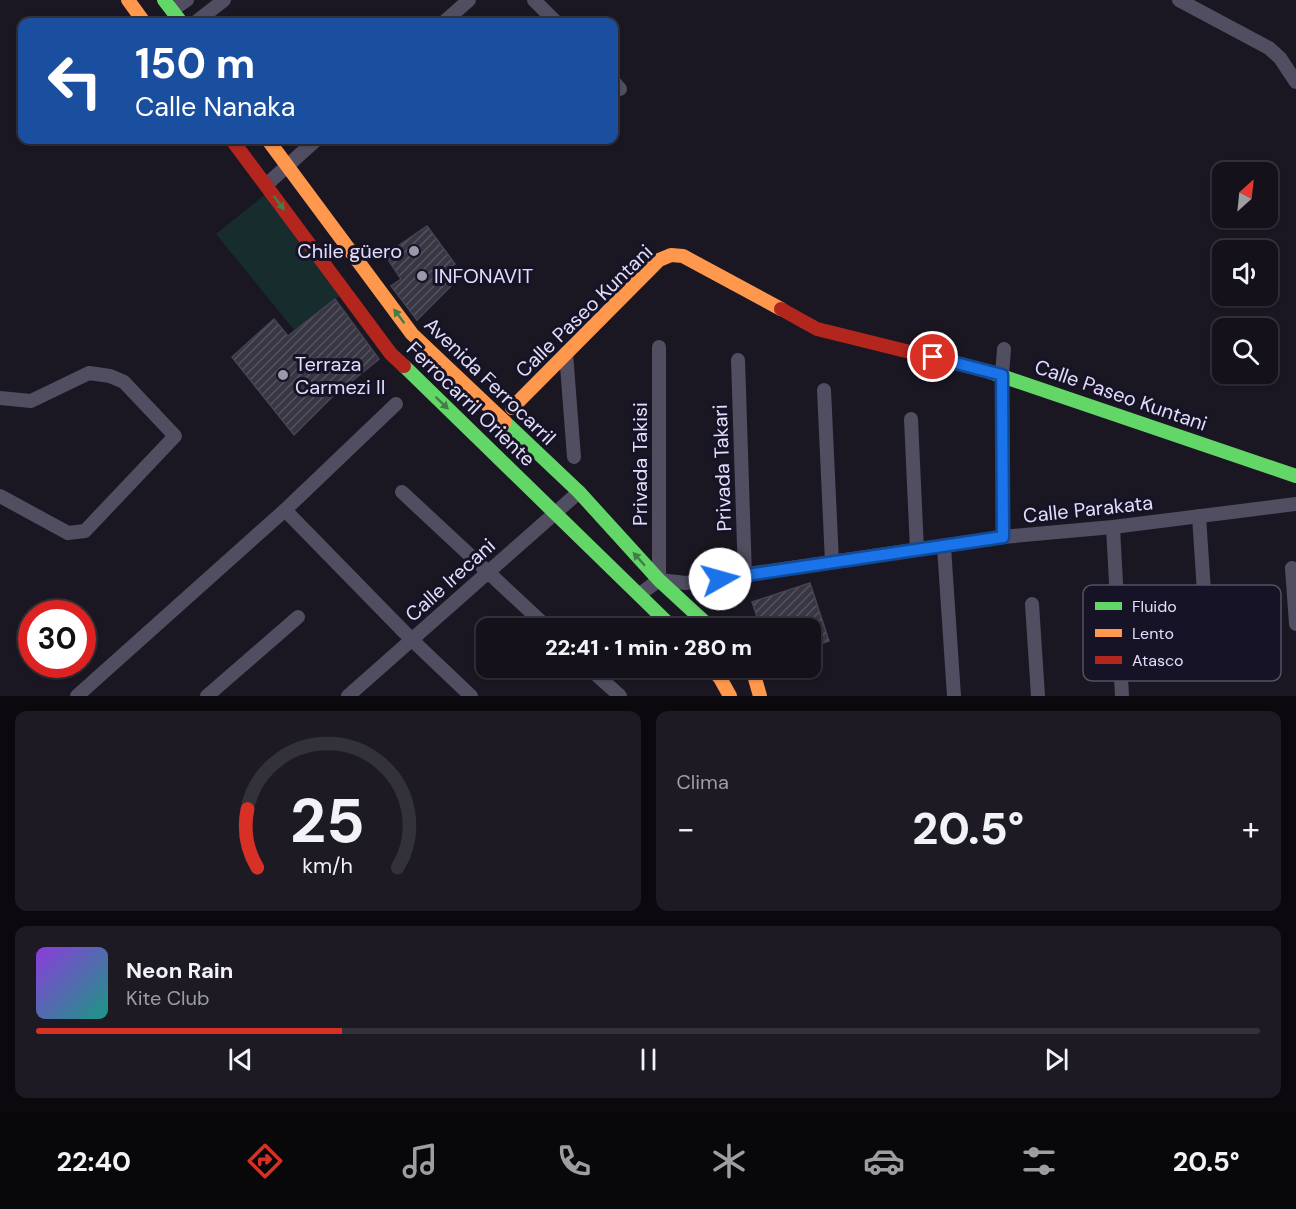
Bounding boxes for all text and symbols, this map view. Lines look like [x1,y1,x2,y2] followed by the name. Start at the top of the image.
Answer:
[135,36,255,91] text: 150 m
[36,42,114,120] icon: left
[135,89,295,124] text: Calle Nanaka
[1212,162,1278,228] north arrow
[1212,162,1278,384] map controls
[273,195,285,211] one-way arrow
[297,238,402,264] place label: Chile güero
[510,239,658,383] street label: Calle Paseo Kuntani
[1212,240,1278,306] button: sound
[407,244,421,258] marker: Chile güero
[434,263,533,289] place label: INFONAVIT
[415,269,429,283] marker: INFONAVIT
[393,309,405,324] one-way arrow
[419,312,561,450] street label: Avenida Ferrocarril
[1212,318,1278,384] button: search
[907,331,958,382] pin
[401,336,541,472] street label: Ferrocarril Oriente
[916,340,949,373] icon: arrive
[295,351,385,400] place label: Terraza Carmezi II
[1031,353,1211,437] street label: Calle Paseo Kuntani
[276,368,290,382] marker: Terraza Carmezi II
[434,395,448,409] one-way arrow
[627,402,653,526] street label: Privada Takisi
[707,404,737,532] street label: Privada Takari
[1022,489,1154,529] street label: Calle Parakata
[400,533,500,627] street label: Calle Irecani
[688,547,752,611] position arrow
[632,551,646,566] one-way arrow
[1083,585,1281,681] legend
[1132,596,1177,617] text: Fluido
[18,600,96,678] speed limit sign: 30
[1132,623,1174,644] text: Lento
[545,633,752,662] text: 22:41 · 1 min · 280 m
[1132,650,1184,671] text: Atasco
[677,769,729,795] text: Clima
[290,780,365,861] text: 25
[912,799,1024,858] text: 20.5°
[677,807,695,850] text: −
[1242,807,1260,850] text: +
[302,852,353,880] text: km/h
[126,956,233,985] text: Neon Rain
[126,985,210,1011] text: Kite Club
[224,1043,257,1076] icon: previous
[632,1043,665,1076] icon: pause
[1040,1043,1073,1076] icon: next
[244,1140,286,1182] icon: directions
[399,1140,441,1182] icon: music
[553,1140,595,1182] icon: phone
[708,1140,750,1182] icon: climate
[863,1140,905,1182] icon: car
[1018,1140,1060,1182] icon: filters
[56,1144,131,1179] text: 22:40
[1173,1144,1240,1179] text: 20.5°

